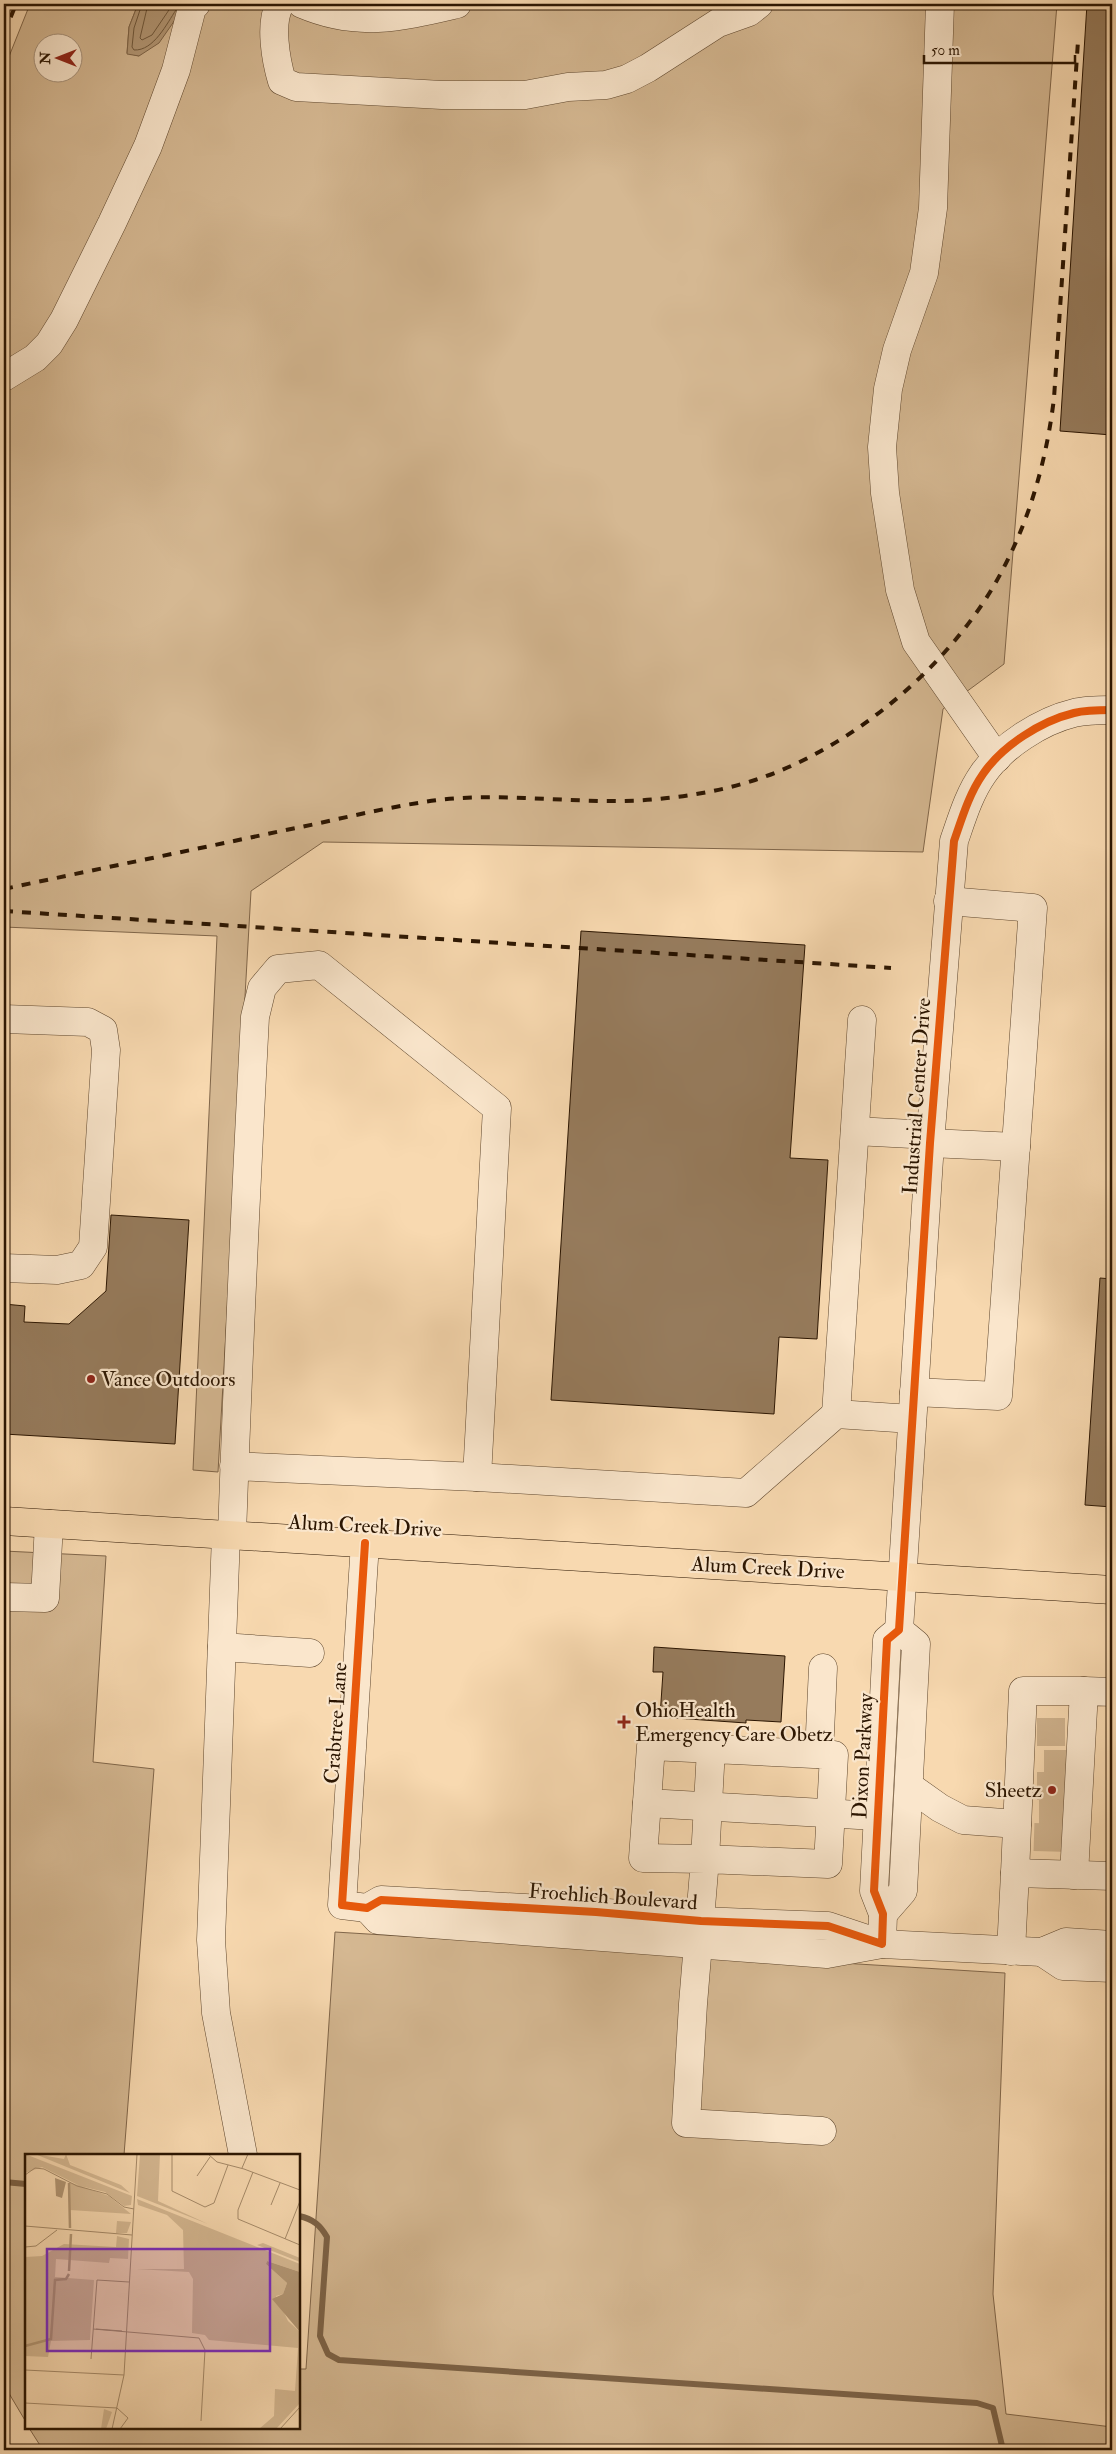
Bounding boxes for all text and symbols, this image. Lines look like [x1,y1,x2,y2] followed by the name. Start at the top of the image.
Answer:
[32,32,82,82] north arrow
[924,32,1075,64] scale bar
[931,41,960,60] text: 50 m
[37,51,54,65] text: N
[897,997,937,1195] street label: Industrial Center Drive
[101,1366,235,1393] place label: Vance Outdoors
[85,1373,97,1385] marker: Vance Outdoors
[287,1508,442,1544] street label: Alum Creek Drive
[690,1550,845,1586] street label: Alum Creek Drive
[318,1661,354,1785] street label: Crabtree Lane
[846,1692,880,1820] street label: Dixon Parkway
[635,1697,833,1748] place label: OhioHealth Emergency Care Obetz
[617,1715,631,1729] marker: OhioHealth Emergency Care Obetz
[985,1777,1042,1804] place label: Sheetz
[1046,1784,1058,1796] marker: Sheetz
[527,1878,699,1916] street label: Froehlich Boulevard
[25,2154,300,2429] inset map

